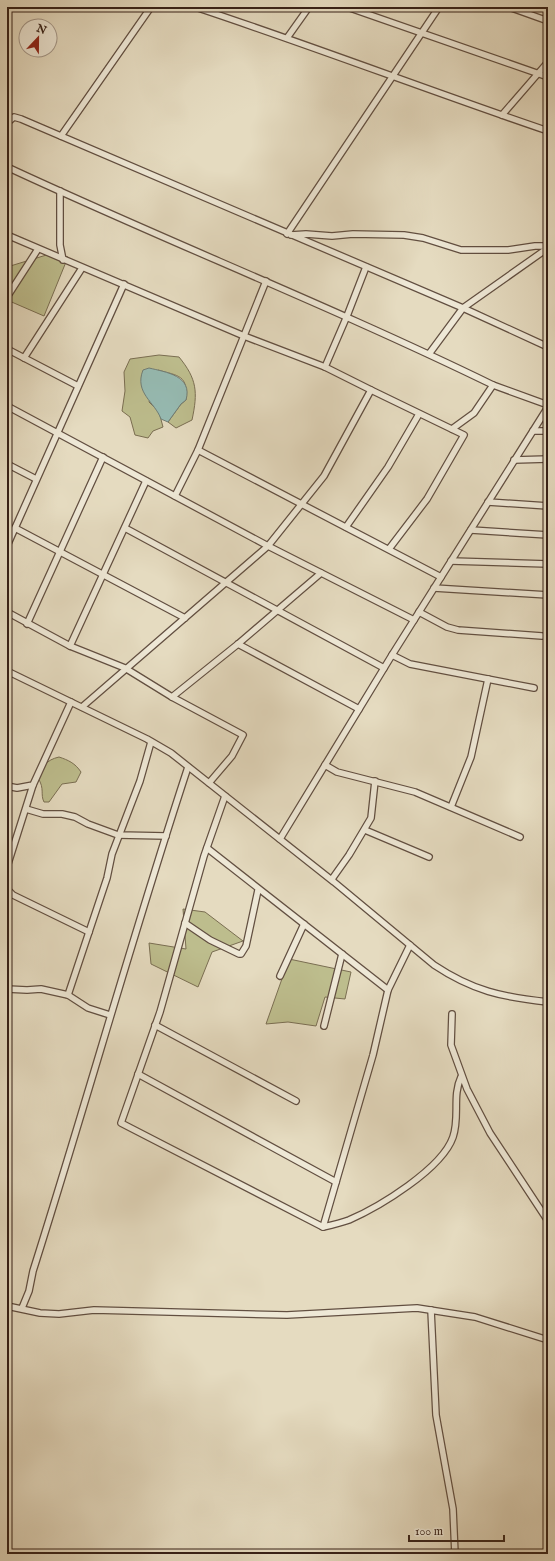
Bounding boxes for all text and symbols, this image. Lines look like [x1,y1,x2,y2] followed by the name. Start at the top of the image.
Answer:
[18,18,58,58] north arrow
[33,21,49,38] text: N
[409,1517,504,1543] scale bar
[415,1524,443,1539] text: 100 m

